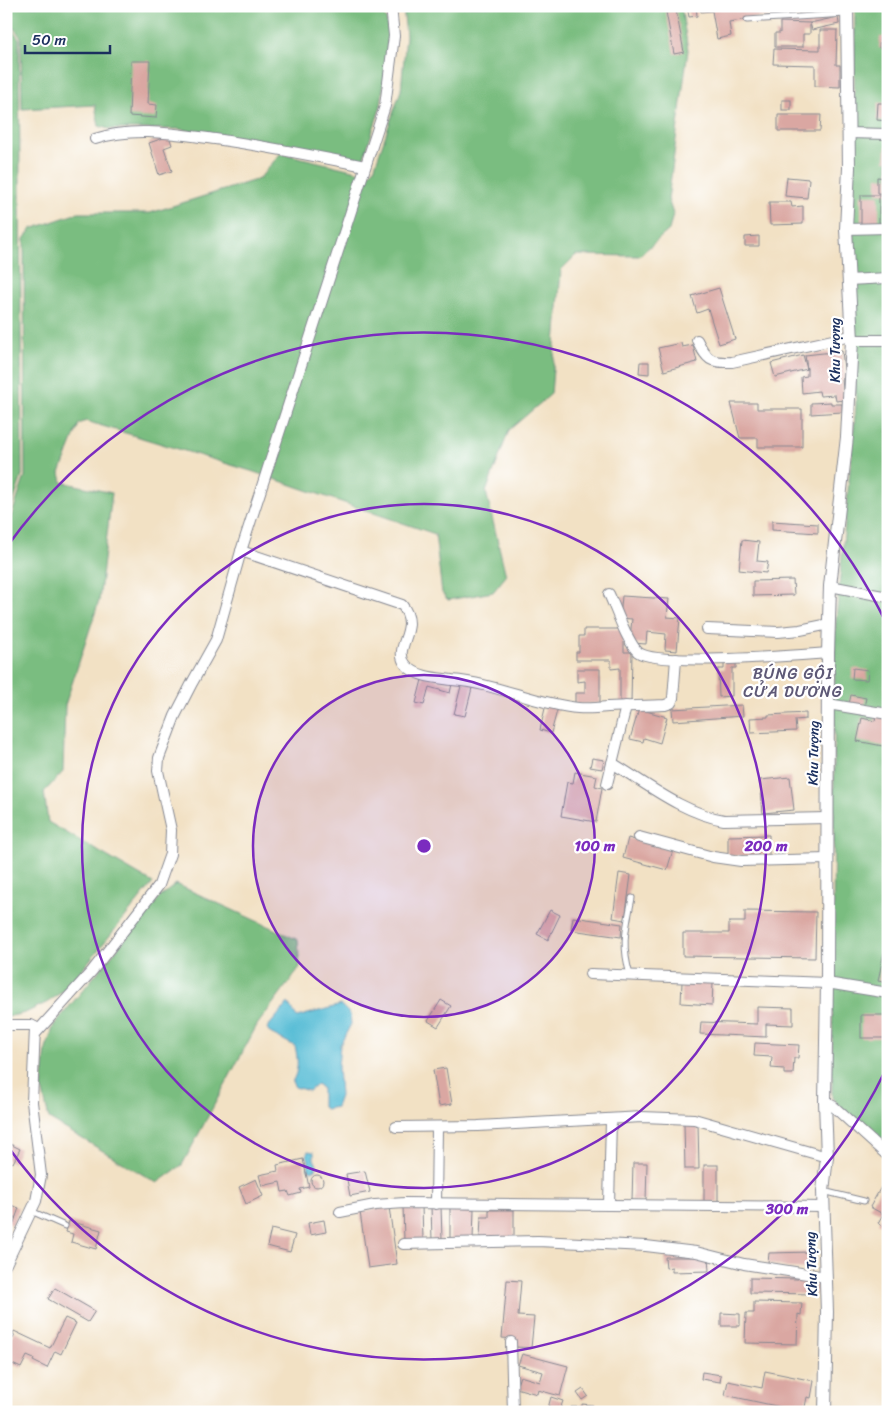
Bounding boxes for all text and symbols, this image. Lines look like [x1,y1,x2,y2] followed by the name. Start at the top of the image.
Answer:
[25,22,110,54] scale bar
[32,27,67,53] text: 50 m
[823,318,848,382] street label: Khu Tượng
[743,659,843,706] district label: BÚNG GỘI CỬA DƯƠNG
[800,720,827,786] street label: Khu Tượng
[575,833,616,859] text: 100 m
[743,833,788,859] text: 200 m
[415,837,433,855] centre of rings
[765,1196,809,1222] text: 300 m
[798,1231,825,1297] street label: Khu Tượng

